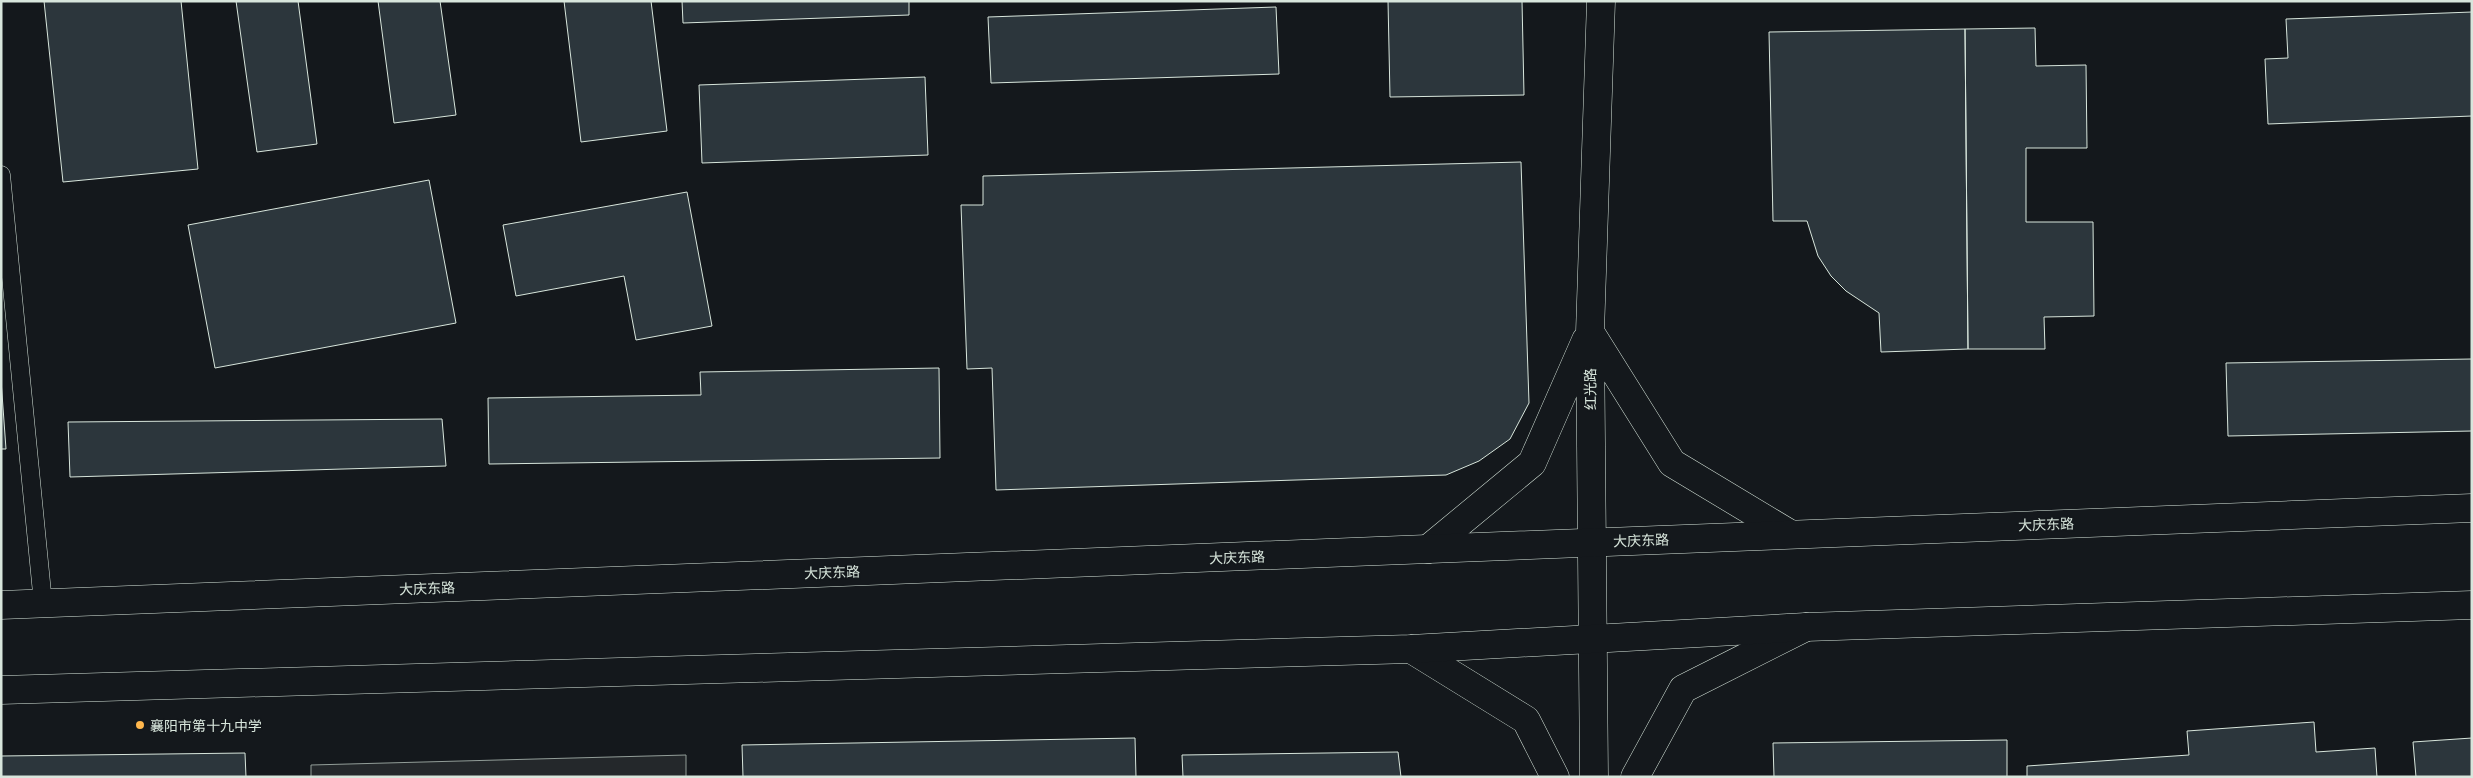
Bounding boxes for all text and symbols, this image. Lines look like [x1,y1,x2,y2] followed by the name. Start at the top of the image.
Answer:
[1581,368,1599,410] street label: 红光路
[2018,515,2074,533] street label: 大庆东路
[1613,531,1669,549] street label: 大庆东路
[1209,548,1265,566] street label: 大庆东路
[804,563,860,581] street label: 大庆东路
[399,579,455,597] street label: 大庆东路
[150,717,262,734] place label: 襄阳市第十九中学
[134,719,146,731] marker: 襄阳市第十九中学

